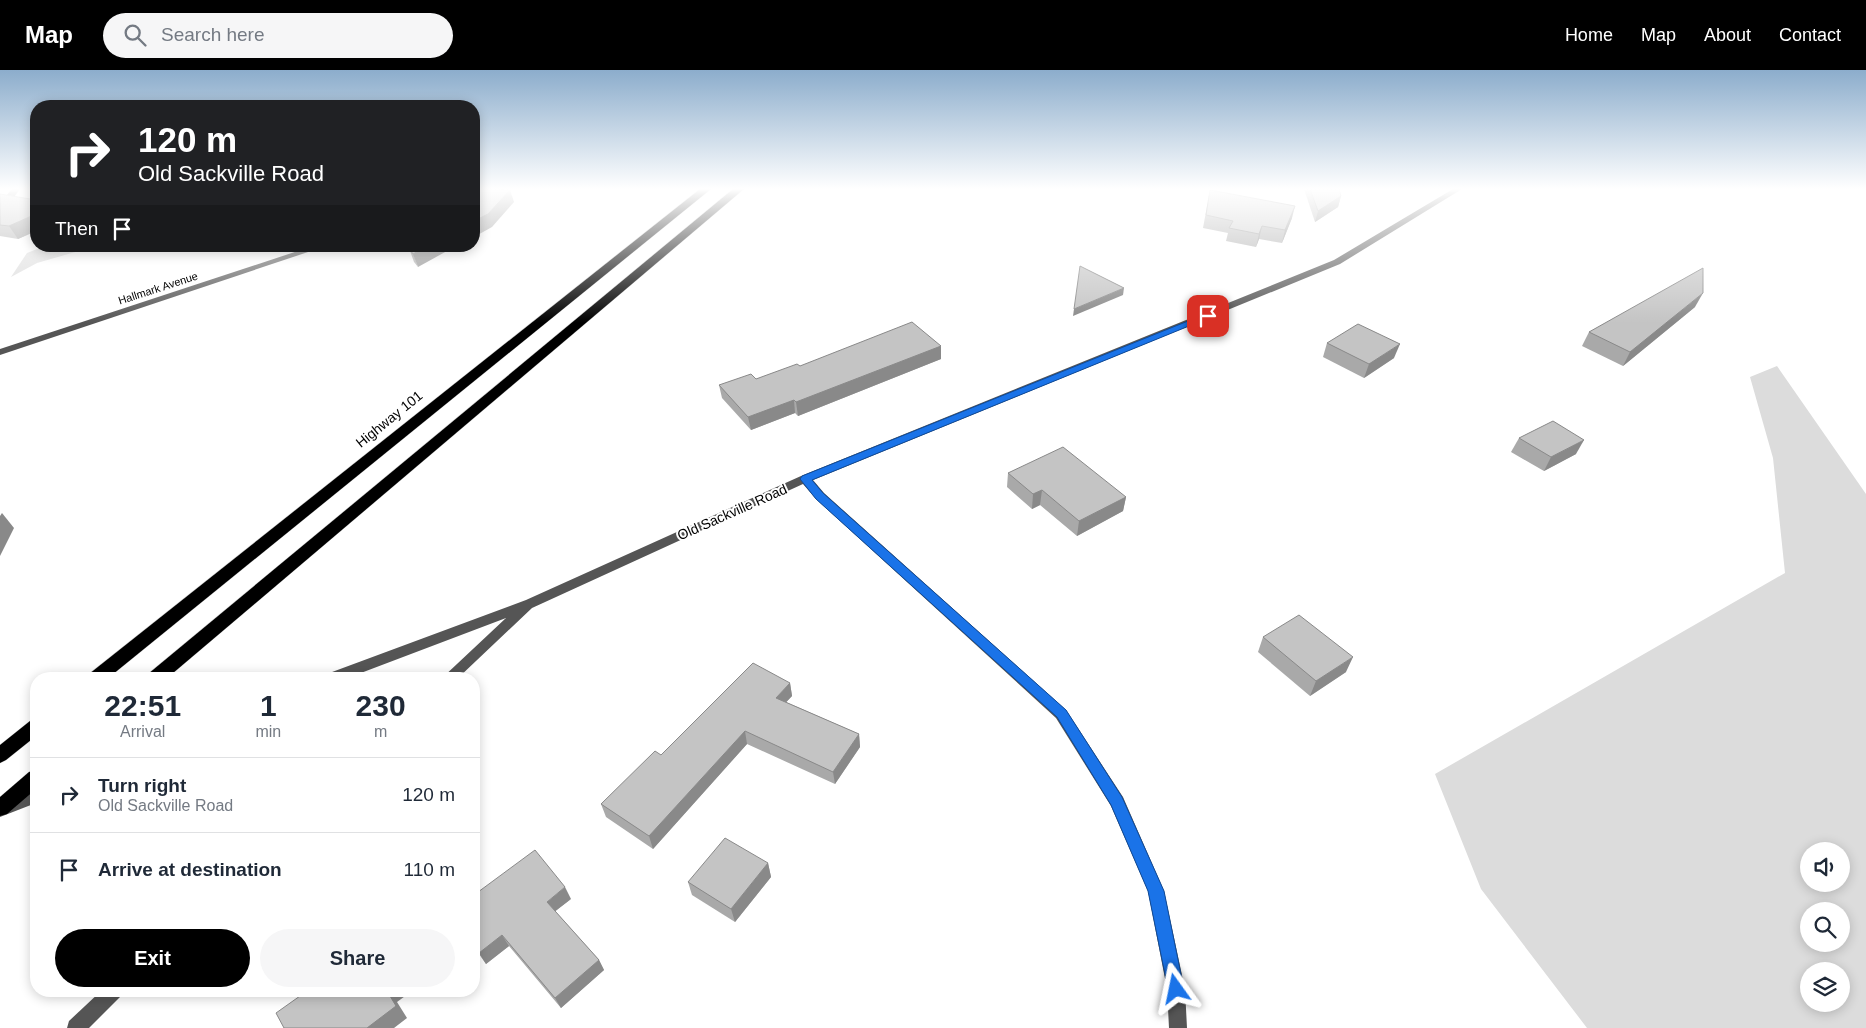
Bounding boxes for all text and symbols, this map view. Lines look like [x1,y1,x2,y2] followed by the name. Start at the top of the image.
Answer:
[103,13,453,58] search box
[25,21,73,48] text: Map
[121,21,149,49] icon: search
[161,24,265,45] text: Search here
[1565,25,1613,45] text: Home
[1641,25,1676,45] text: Map
[1704,25,1751,45] text: About
[1779,25,1841,45] text: Contact
[55,120,120,185] icon: right
[138,120,237,159] text: 120 m
[138,161,324,186] text: Old Sackville Road
[108,215,136,243] icon: arrive
[55,218,98,239] text: Then
[117,269,199,307] street label: Hallmark Avenue
[1187,295,1229,337] pin
[1194,302,1222,330] icon: arrive
[353,387,426,451] street label: Highway 101
[675,481,789,543] street label: Old Sackville Road
[104,689,181,722] text: 22:51
[260,689,277,722] text: 1
[356,689,406,722] text: 230
[120,723,165,740] text: Arrival
[255,723,281,740] text: min
[374,723,387,740] text: m
[98,775,186,796] text: Turn right
[55,781,83,809] icon: right
[402,784,455,805] text: 120 m
[98,797,233,814] text: Old Sackville Road
[1800,842,1850,1012] map controls
[1800,842,1850,892] button: sound
[55,856,83,884] icon: arrive
[98,859,282,880] text: Arrive at destination
[404,859,455,880] text: 110 m
[1800,902,1850,952] button: search
[55,929,250,987] button: Exit
[260,929,455,987] button: Share
[1149,962,1201,1014] position arrow
[1800,962,1850,1012] button: layers

